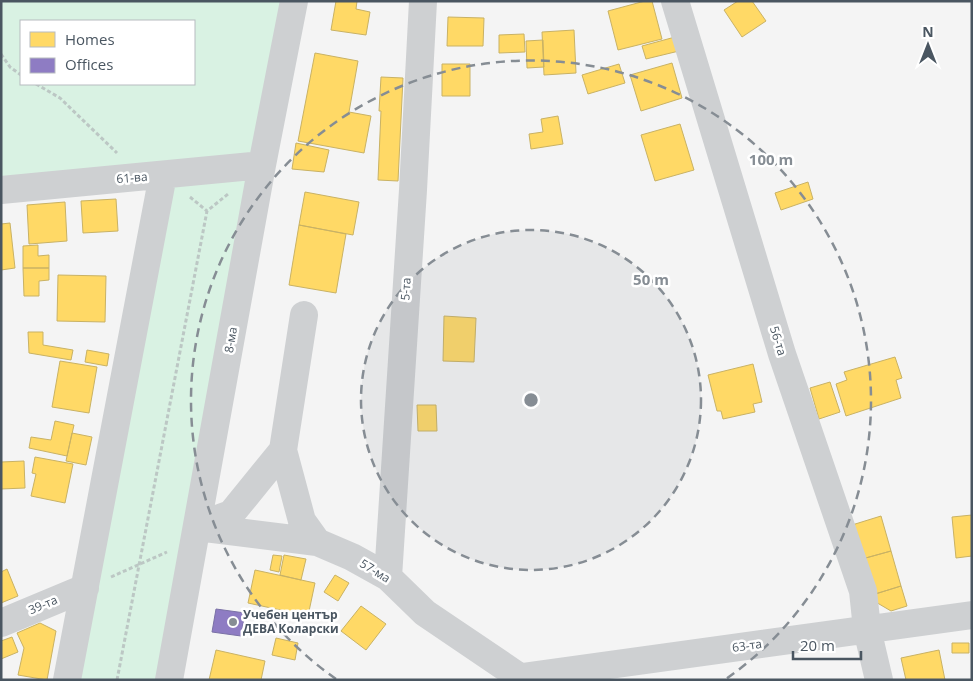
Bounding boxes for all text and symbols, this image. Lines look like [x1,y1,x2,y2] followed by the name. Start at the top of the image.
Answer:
[20,20,195,85] legend
[903,20,953,70] north arrow
[922,22,934,41] text: N
[65,29,115,49] text: Homes
[65,54,113,74] text: Offices
[749,149,793,169] text: 100 m
[116,168,148,187] street label: 61-ва
[633,269,669,289] text: 50 m
[396,277,415,301] street label: 5-та
[766,324,791,358] street label: 56-та
[220,326,241,354] street label: 8-ма
[522,391,540,409] centre of rings
[357,555,394,587] street label: 57-ма
[26,591,60,618] street label: 39-та
[243,606,339,637] place label: Учебен център ДЕВА Коларски
[227,616,239,628] marker: Учебен център ДЕВА Коларски
[793,628,860,660] scale bar
[731,635,763,656] street label: 63-та
[800,635,835,655] text: 20 m

